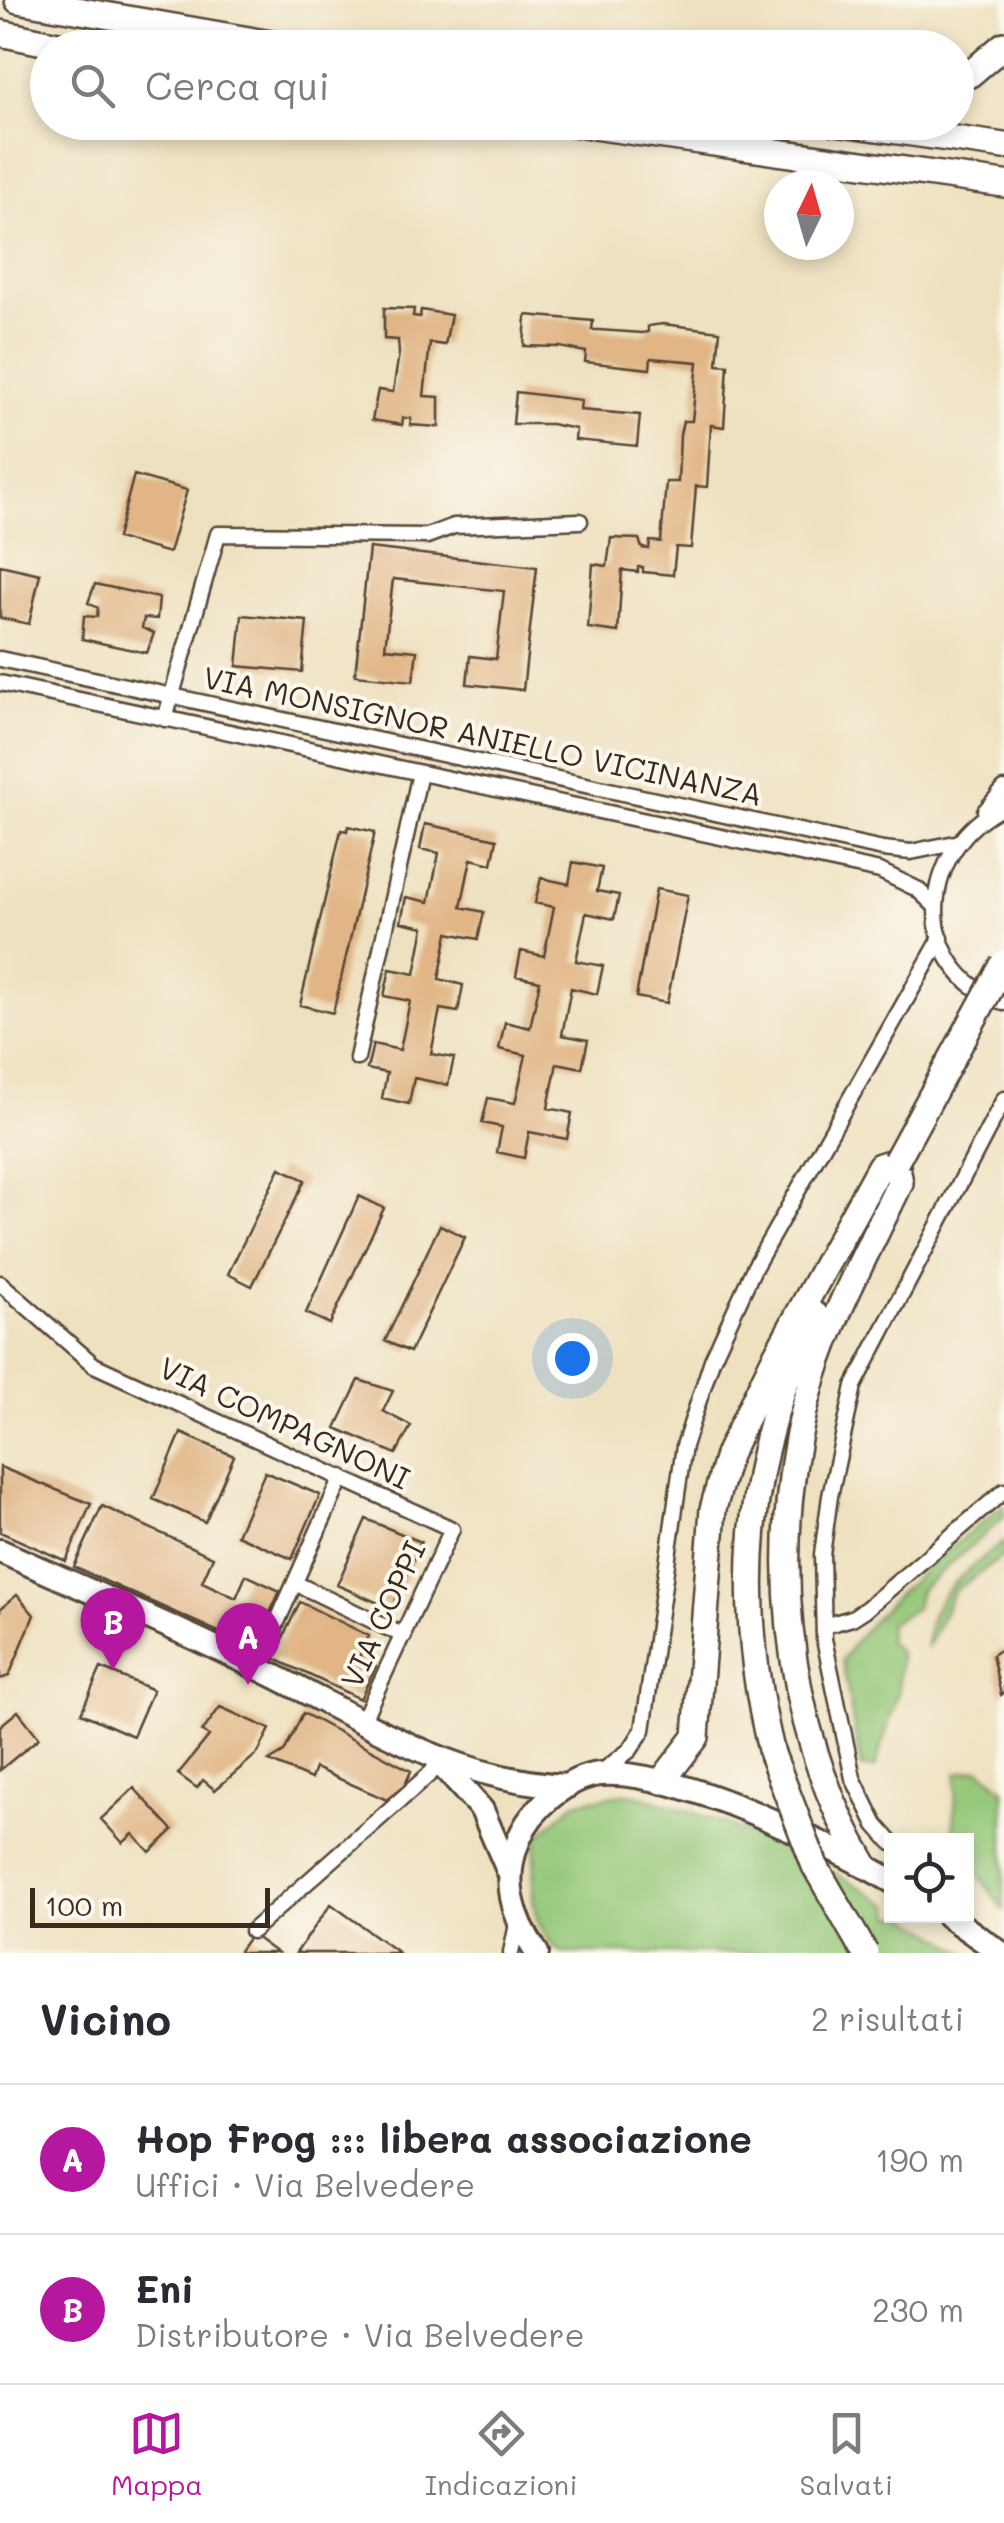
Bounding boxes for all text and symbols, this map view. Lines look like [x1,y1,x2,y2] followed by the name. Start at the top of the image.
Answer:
[30,30,974,140] search box
[65,58,120,113] icon: search
[145,60,330,110] text: Cerca qui
[764,170,854,260] north arrow
[200,656,766,814] street label: VIA MONSIGNOR ANIELLO VICINANZA
[547,1333,598,1384] your location
[153,1346,417,1498] street label: VIA COMPAGNONI
[331,1534,433,1694] street label: VIA COPPI
[80,1588,146,1670] pin: B
[216,1602,280,1685] pin: A
[884,1833,974,1923] map controls
[884,1833,974,1923] button: locate
[30,1883,270,1928] scale bar
[45,1887,123,1923] text: 100 m
[40,1991,171,2046] text: Vicino
[811,1997,964,2039] text: 2 risultati
[135,2113,752,2163] text: Hop Frog ::: libera associazione
[61,2138,84,2180] text: A
[875,2138,964,2180] text: 190 m
[135,2163,475,2205] text: Uffici · Via Belvedere
[135,2263,194,2313] text: Eni
[62,2288,83,2330] text: B
[872,2288,964,2330] text: 230 m
[135,2313,584,2355] text: Distributore · Via Belvedere
[111,2406,203,2502] tab: Mappa
[425,2406,578,2502] tab: Indicazioni
[800,2406,893,2502] tab: Salvati

